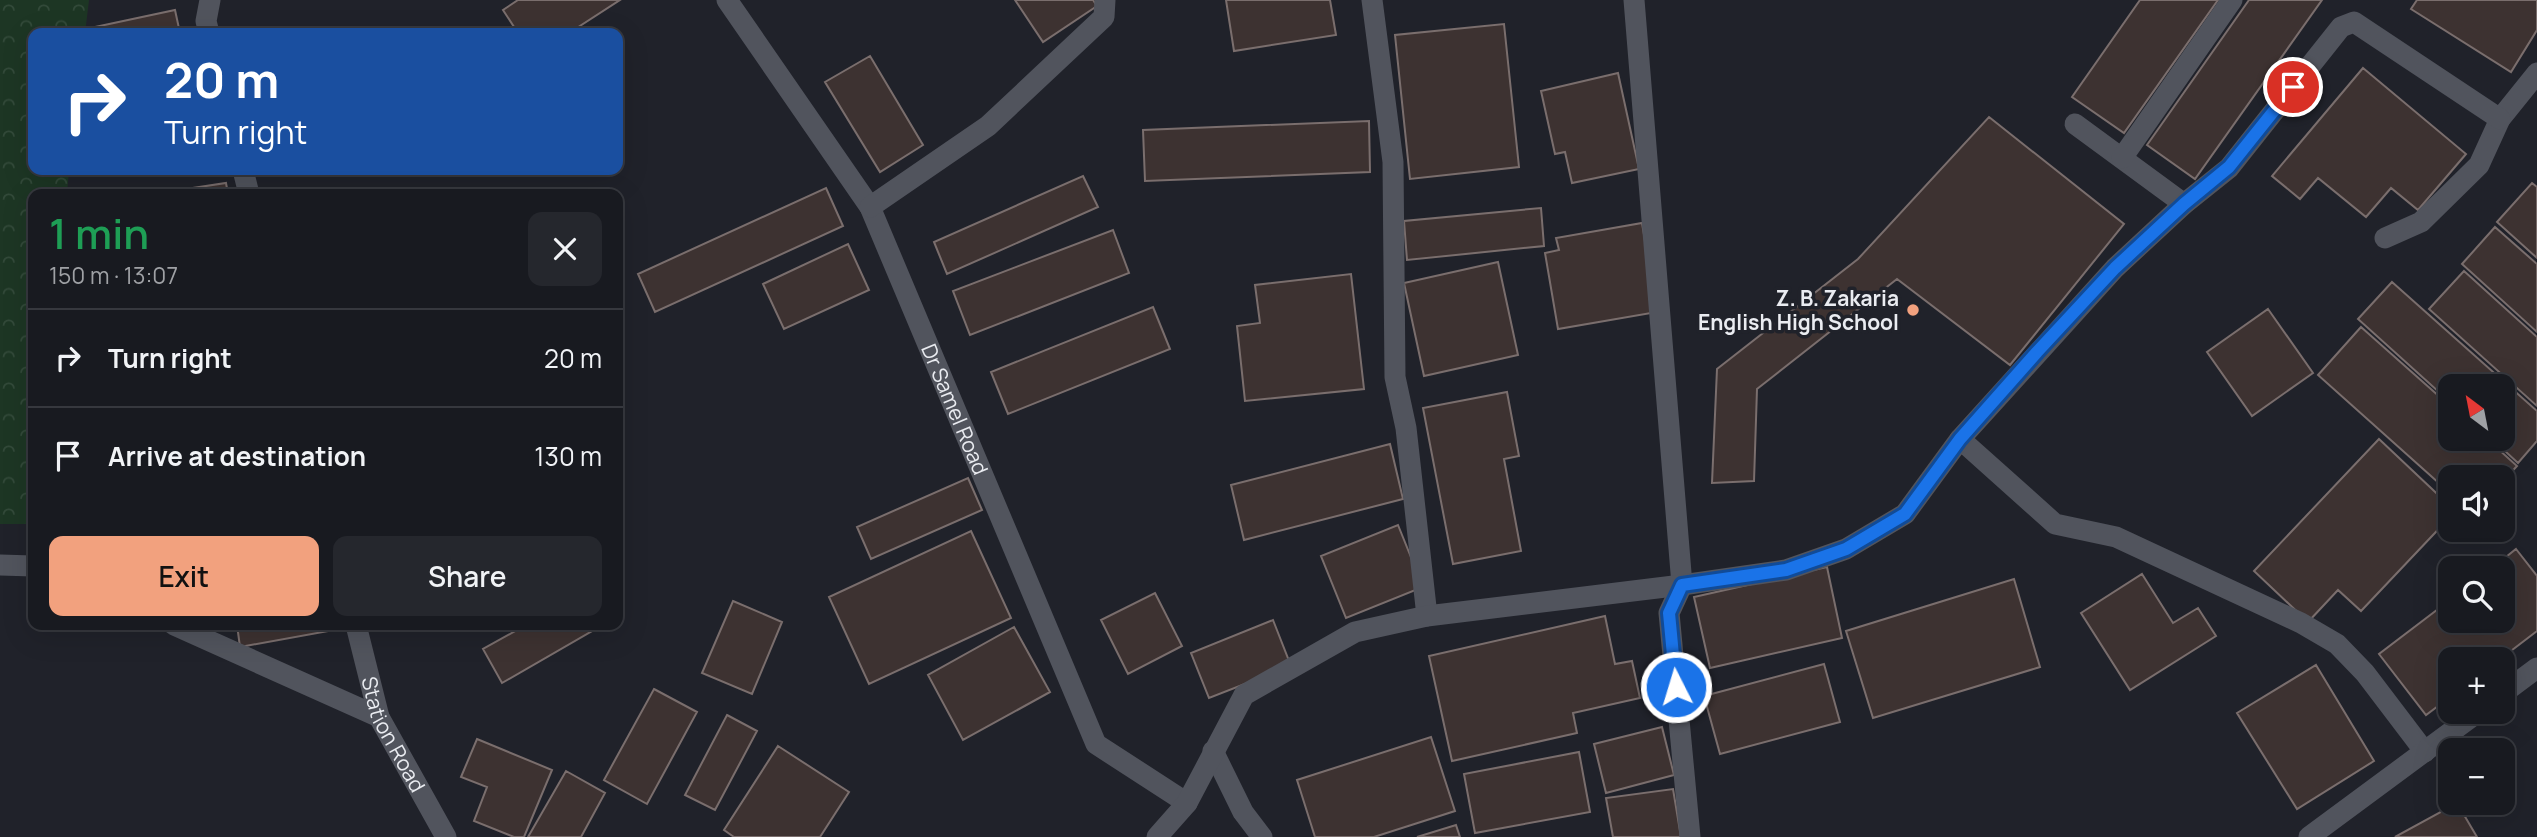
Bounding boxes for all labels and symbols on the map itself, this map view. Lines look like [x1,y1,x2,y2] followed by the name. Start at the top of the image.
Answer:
[2263,57,2323,117] pin
[1698,284,1899,336] place label: Z. B. Zakaria English High School
[1905,302,1921,318] marker: Z. B. Zakaria English High School
[915,340,995,479] street label: Dr Samel Road
[2438,374,2515,452] north arrow
[1639,650,1713,724] position arrow
[355,673,432,797] street label: Station Road

